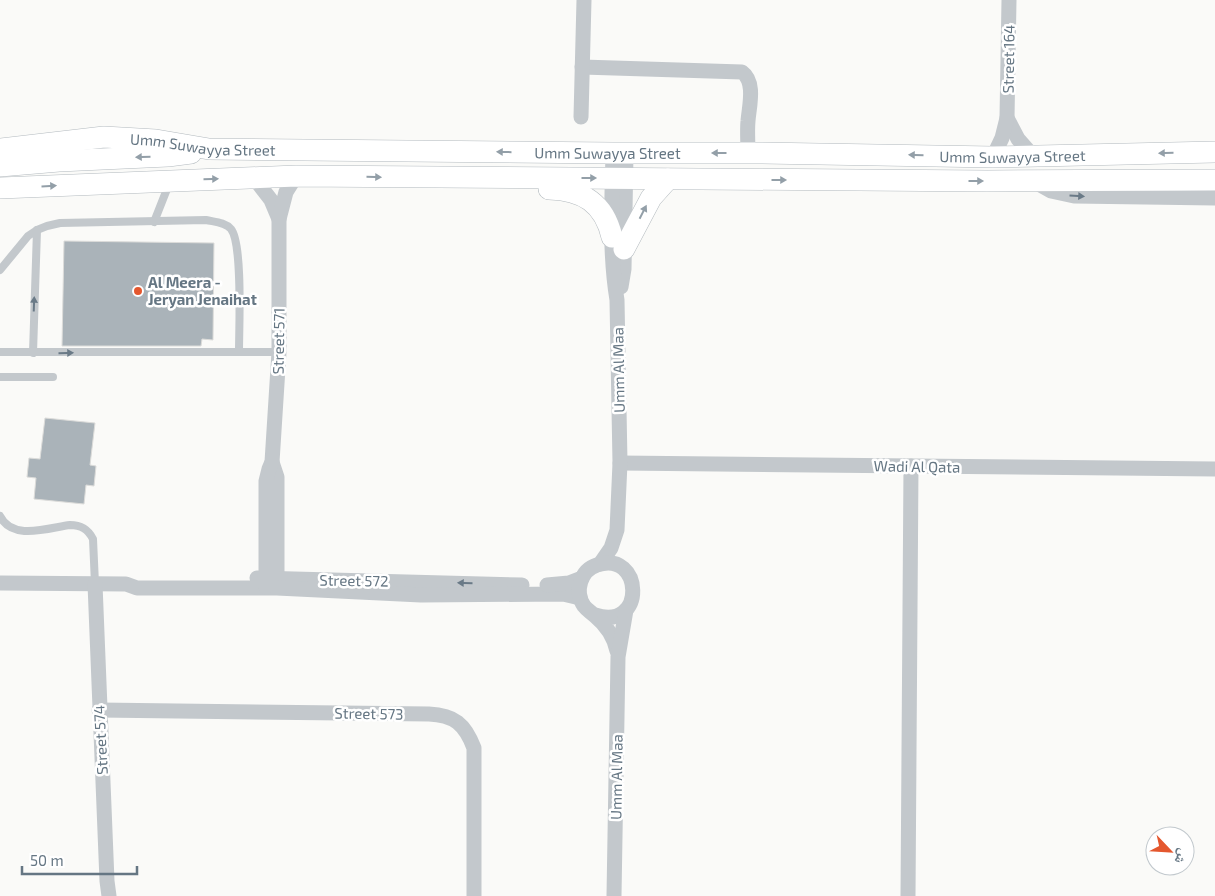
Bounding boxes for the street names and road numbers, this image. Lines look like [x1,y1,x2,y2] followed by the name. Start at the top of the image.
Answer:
[998,24,1018,94] street label: Street 164
[130,130,276,159] street label: Umm Suwayya Street
[534,143,681,162] street label: Umm Suwayya Street
[939,146,1086,166] street label: Umm Suwayya Street
[268,307,288,375] street label: Street 571
[608,327,628,413] street label: Umm Al Maa
[874,456,960,477] street label: Wadi Al Qata
[319,570,389,590] street label: Street 572
[334,703,404,723] street label: Street 573
[89,705,111,775] street label: Street 574
[606,734,626,820] street label: Umm Al Maa

